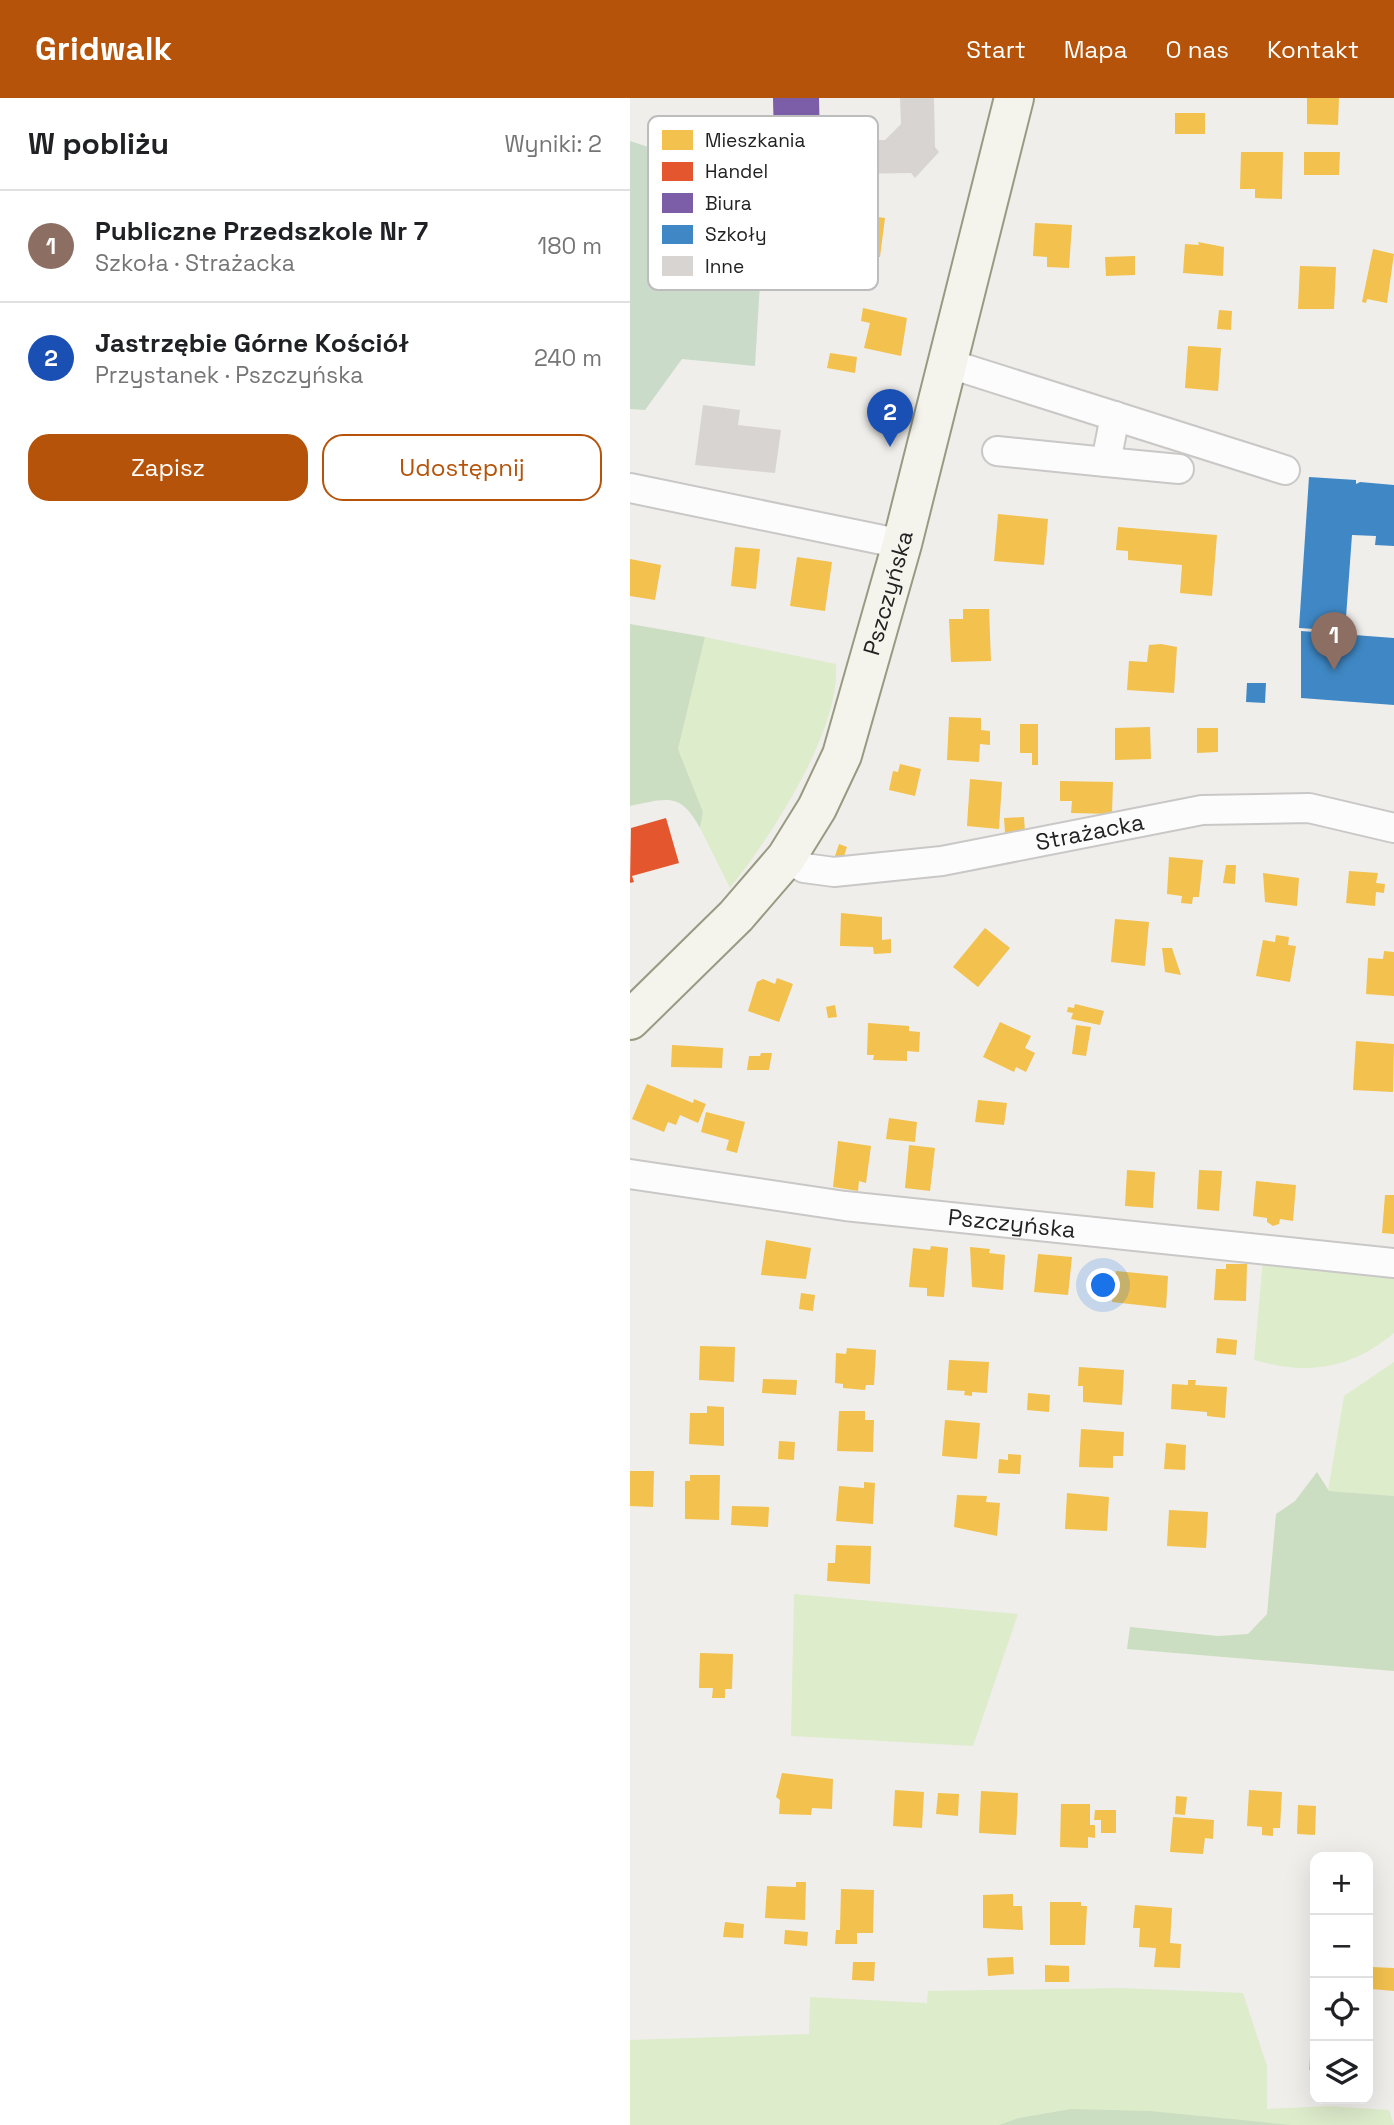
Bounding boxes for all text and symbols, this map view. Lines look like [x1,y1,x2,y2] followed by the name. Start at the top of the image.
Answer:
[35,28,172,70] text: Gridwalk
[966,34,1026,65] text: Start
[1064,34,1128,65] text: Mapa
[1166,34,1229,65] text: O nas
[1267,34,1359,65] text: Kontakt
[648,116,878,290] legend
[28,124,169,163] text: W pobliżu
[705,128,805,153] text: Mieszkania
[505,129,602,159] text: Wyniki: 2
[705,159,768,184] text: Handel
[705,191,752,216] text: Biura
[95,214,428,248] text: Publiczne Przedszkole Nr 7
[705,222,767,247] text: Szkoły
[46,231,56,261] text: 1
[538,231,602,261] text: 180 m
[95,248,295,278] text: Szkoła · Strażacka
[705,254,744,279] text: Inne
[95,326,409,360] text: Jastrzębie Górne Kościół
[44,343,58,373] text: 2
[534,343,602,373] text: 240 m
[95,360,364,390] text: Przystanek · Pszczyńska
[867,389,913,447] pin: 2
[28,434,308,501] button: Zapisz
[322,434,602,501] button: Udostępnij
[856,528,920,659] street label: Pszczyńska
[1311,612,1357,670] pin: 1
[1033,807,1147,857] street label: Strażacka
[946,1202,1077,1245] street label: Pszczyńska
[1086,1268,1120,1302] your location
[1310,1852,1373,2104] map controls
[1310,1852,1373,1915] button: +
[1310,1915,1373,1978] button: −
[1310,1978,1373,2041] button: locate
[1310,2041,1373,2104] button: layers

